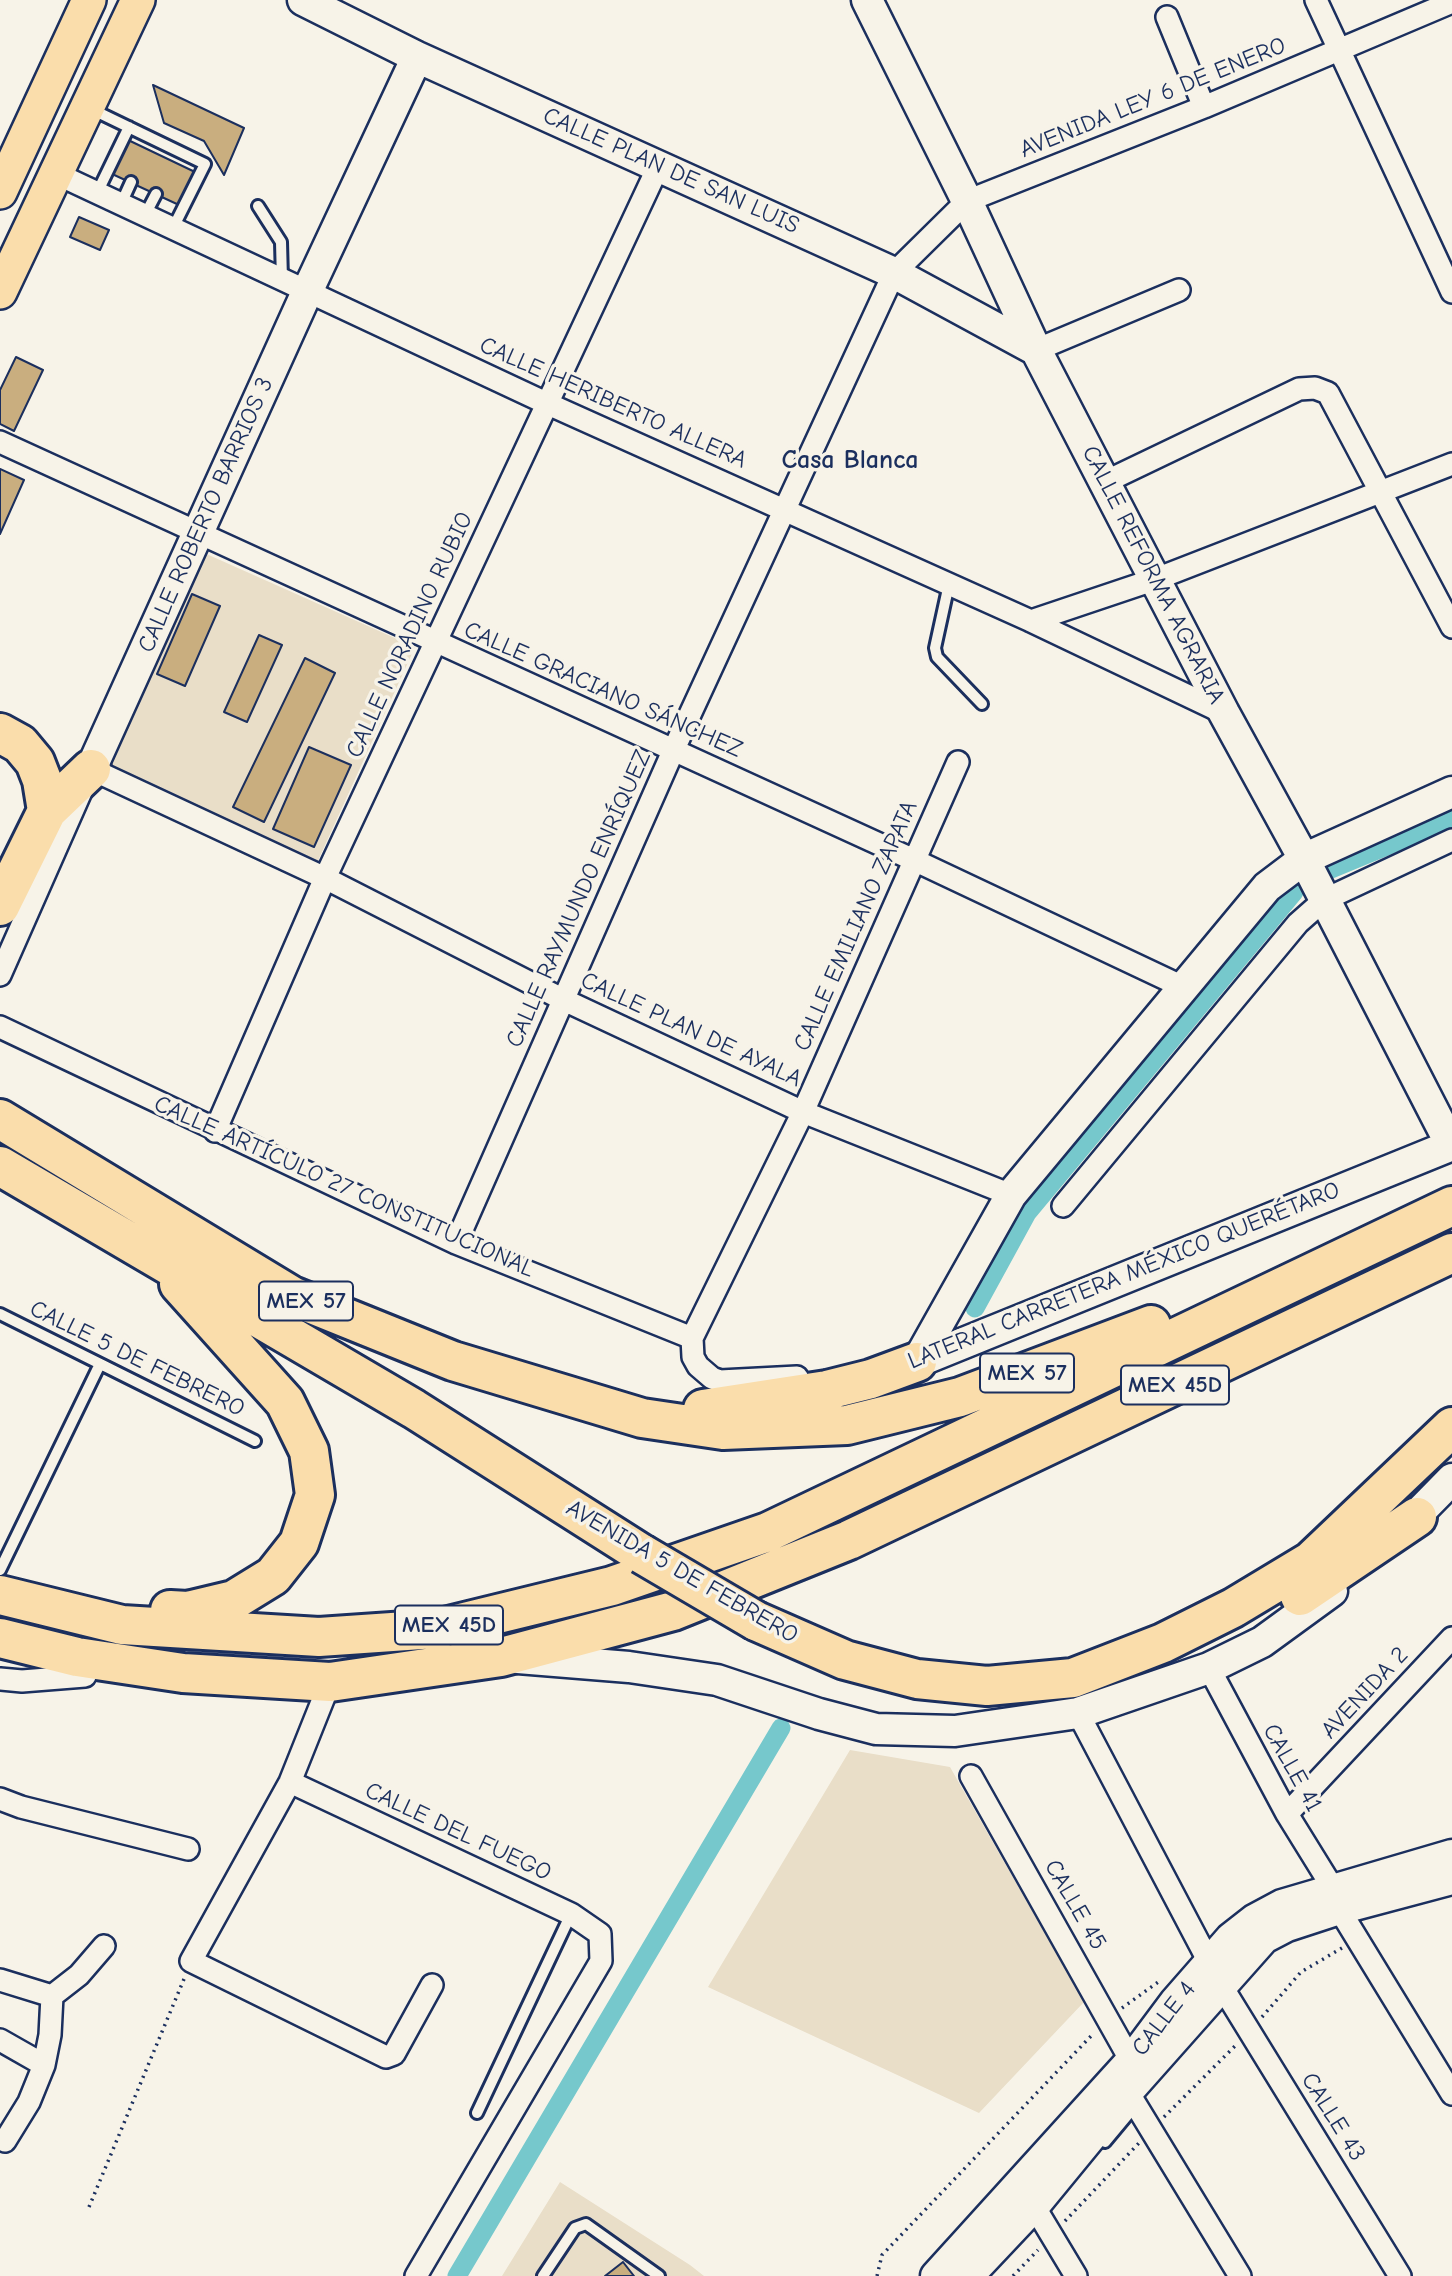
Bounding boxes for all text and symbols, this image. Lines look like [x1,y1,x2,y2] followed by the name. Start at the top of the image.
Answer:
[1016,31,1290,165] street label: AVENIDA LEY 6 DE ENERO
[538,101,804,241] street label: CALLE PLAN DE SAN LUIS
[475,331,751,475] street label: CALLE HERIBERTO ALLERA
[132,373,280,657] street label: CALLE ROBERTO BARRIOS 3
[1075,441,1231,709] street label: CALLE REFORMA AGRARIA
[781,445,919,477] district label: Casa Blanca
[340,508,480,762] street label: CALLE NORADINO RUBIO
[459,616,747,764] street label: CALLE GRACIANO SÁNCHEZ
[500,746,658,1052] street label: CALLE RAYMUNDO ENRÍQUEZ
[788,797,924,1055] street label: CALLE EMILIANO ZAPATA
[576,966,806,1094] street label: CALLE PLAN DE AYALA
[149,1090,539,1284] street label: CALLE ARTÍCULO 27 CONSTITUCIONAL
[904,1176,1344,1376] street label: LATERAL CARRETERA MÉXICO QUERÉTARO
[259,1282,353,1320] road number: MEX 57
[25,1294,249,1424] street label: CALLE 5 DE FEBRERO
[980,1354,1074,1392] road number: MEX 57
[1121,1366,1229,1404] road number: MEX 45D
[561,1494,803,1650] street label: AVENIDA 5 DE FEBRERO
[395,1606,503,1644] road number: MEX 45D
[1315,1641,1415,1745] street label: AVENIDA 2
[1256,1719,1328,1817] street label: CALLE 41
[360,1776,556,1888] street label: CALLE DEL FUEGO
[1038,1855,1112,1955] street label: CALLE 45
[1126,1976,1202,2062] street label: CALLE 4
[1295,2067,1371,2167] street label: CALLE 43

